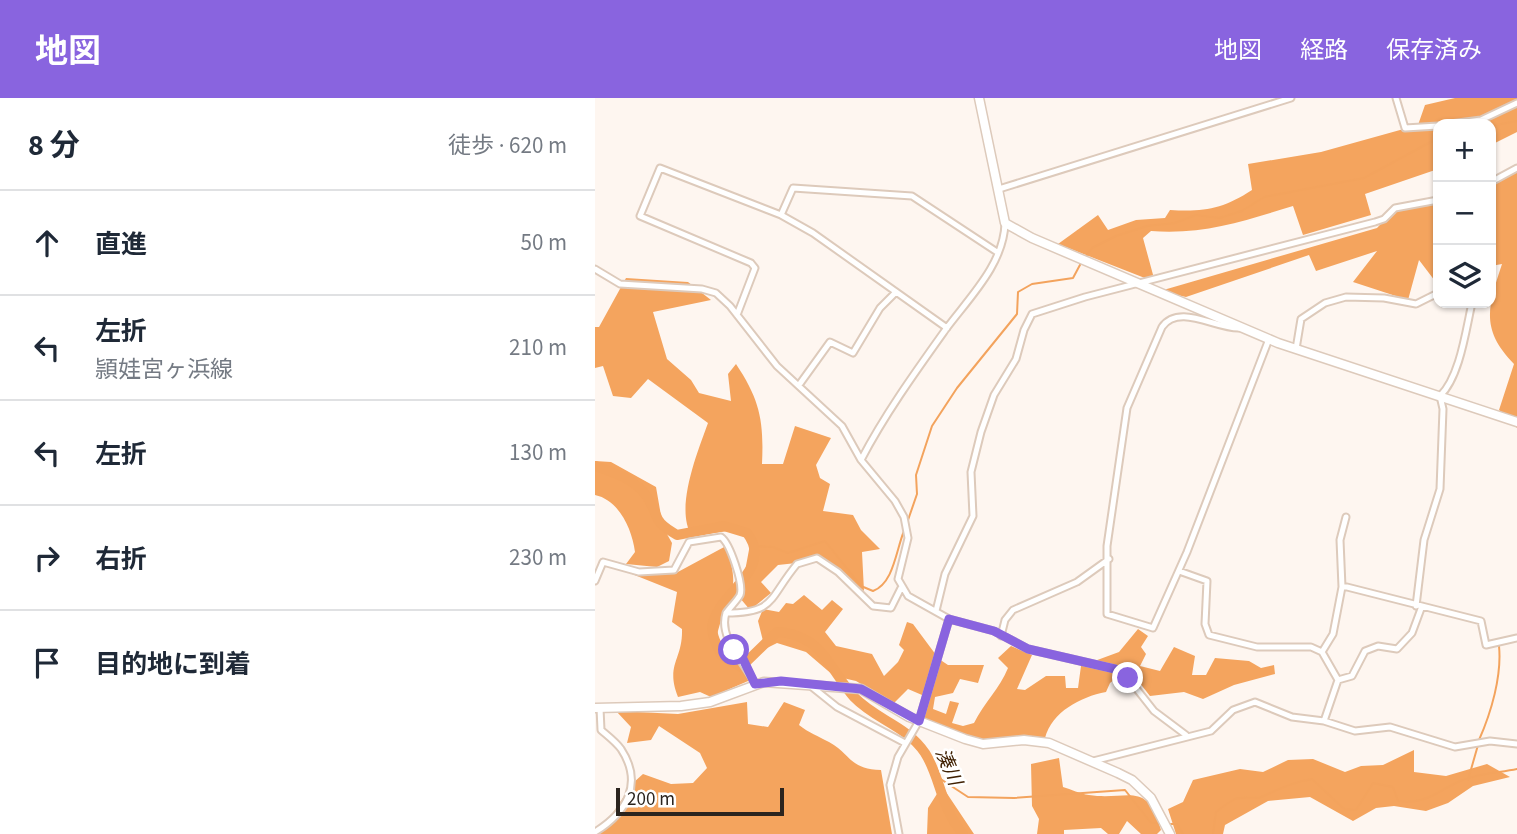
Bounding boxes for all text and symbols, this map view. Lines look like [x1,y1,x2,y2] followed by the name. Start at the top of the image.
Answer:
[35,28,101,75] text: 地図
[1214,33,1262,68] text: 地図
[1300,33,1348,68] text: 経路
[1386,33,1482,68] text: 保存済み
[1433,119,1496,308] map controls
[1433,119,1496,182] button: +
[28,124,80,167] text: 8 分
[448,129,567,162] text: 徒歩 · 620 m
[1433,182,1496,245] button: −
[28,224,66,262] icon: ahead
[95,226,147,263] text: 直進
[520,226,567,259] text: 50 m
[1433,245,1496,308] button: layers
[95,313,147,350] text: 左折
[28,329,66,367] icon: left
[509,331,567,364] text: 210 m
[95,353,233,386] text: 頴娃宮ヶ浜線
[28,434,66,472] icon: left
[95,436,147,473] text: 左折
[509,436,567,469] text: 130 m
[28,539,66,577] icon: right
[95,541,147,578] text: 右折
[509,541,567,574] text: 230 m
[718,634,749,665] route start
[28,644,66,682] icon: arrive
[95,646,251,683] text: 目的地に到着
[1112,662,1143,693] route end
[928,744,969,792] water label: 湊川
[616,785,784,817] scale bar
[627,786,675,813] text: 200 m

